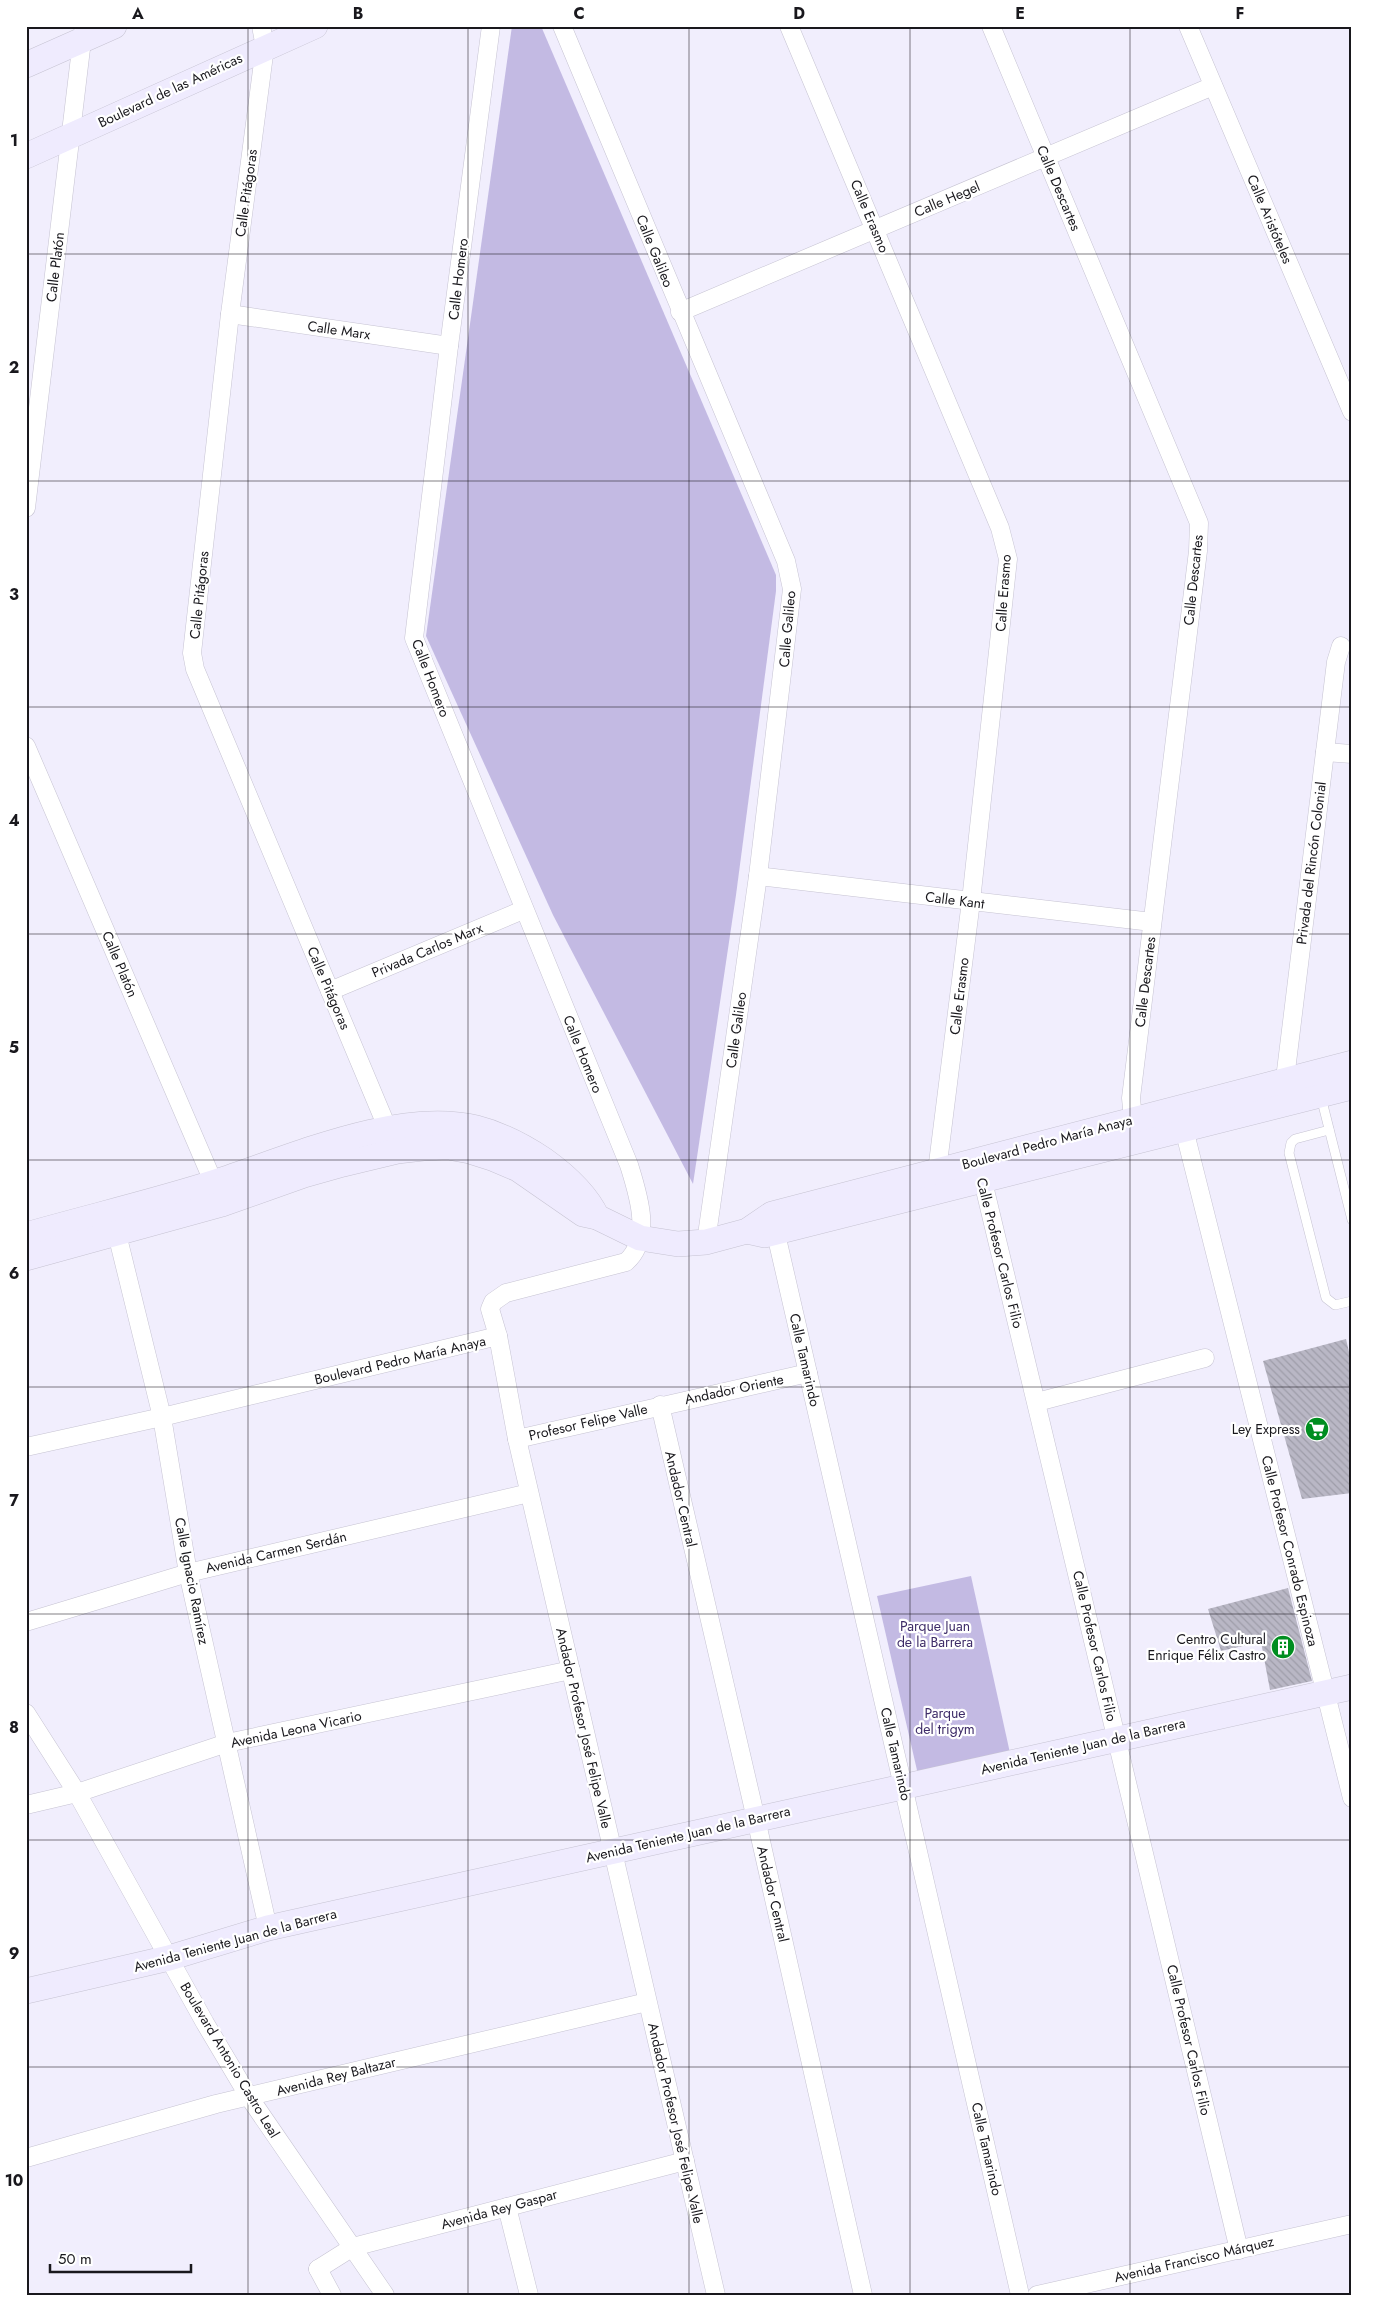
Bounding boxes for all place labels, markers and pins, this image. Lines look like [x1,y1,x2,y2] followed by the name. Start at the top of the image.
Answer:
[1304,1416,1330,1442] supermarket icon: Ley Express
[1232,1419,1300,1439] place label: Ley Express
[1147,1629,1266,1665] place label: Centro Cultural Enrique Félix Castro
[1270,1634,1296,1660] building icon: Centro Cultural Enrique Félix Castro

